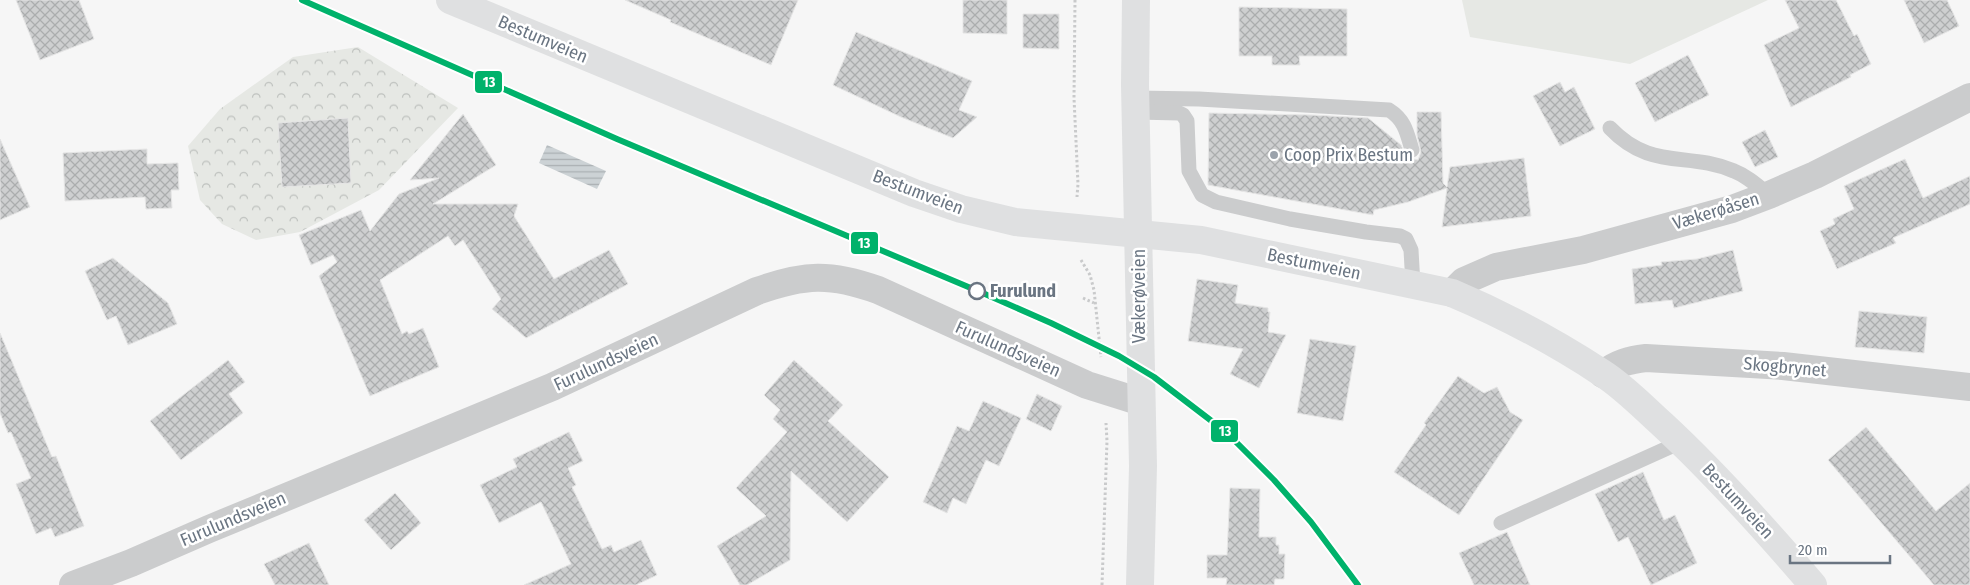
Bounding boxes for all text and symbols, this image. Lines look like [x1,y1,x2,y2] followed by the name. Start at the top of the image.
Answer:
[495,10,591,68] street label: Bestumveien
[474,70,503,94] line badge: 13
[483,74,496,91] text: 13
[1284,144,1413,166] place label: Coop Prix Bestum
[1268,149,1280,161] marker: Coop Prix Bestum
[870,165,966,219] street label: Bestumveien
[1670,187,1762,235] street label: Vækerøåsen
[850,231,879,255] line badge: 13
[858,235,871,252] text: 13
[1265,243,1363,285] street label: Bestumveien
[1128,249,1150,343] street label: Vækerøveien
[990,280,1056,302] place label: Furulund
[968,282,986,300] marker: Furulund
[952,316,1064,382] street label: Furulundsveien
[550,328,662,396] street label: Furulundsveien
[1743,352,1828,382] street label: Skogbrynet
[1210,419,1239,443] line badge: 13
[1219,423,1232,440] text: 13
[1697,459,1779,543] street label: Bestumveien
[177,487,289,551] street label: Furulundsveien
[1790,532,1890,564] scale bar
[1798,541,1828,559] text: 20 m

